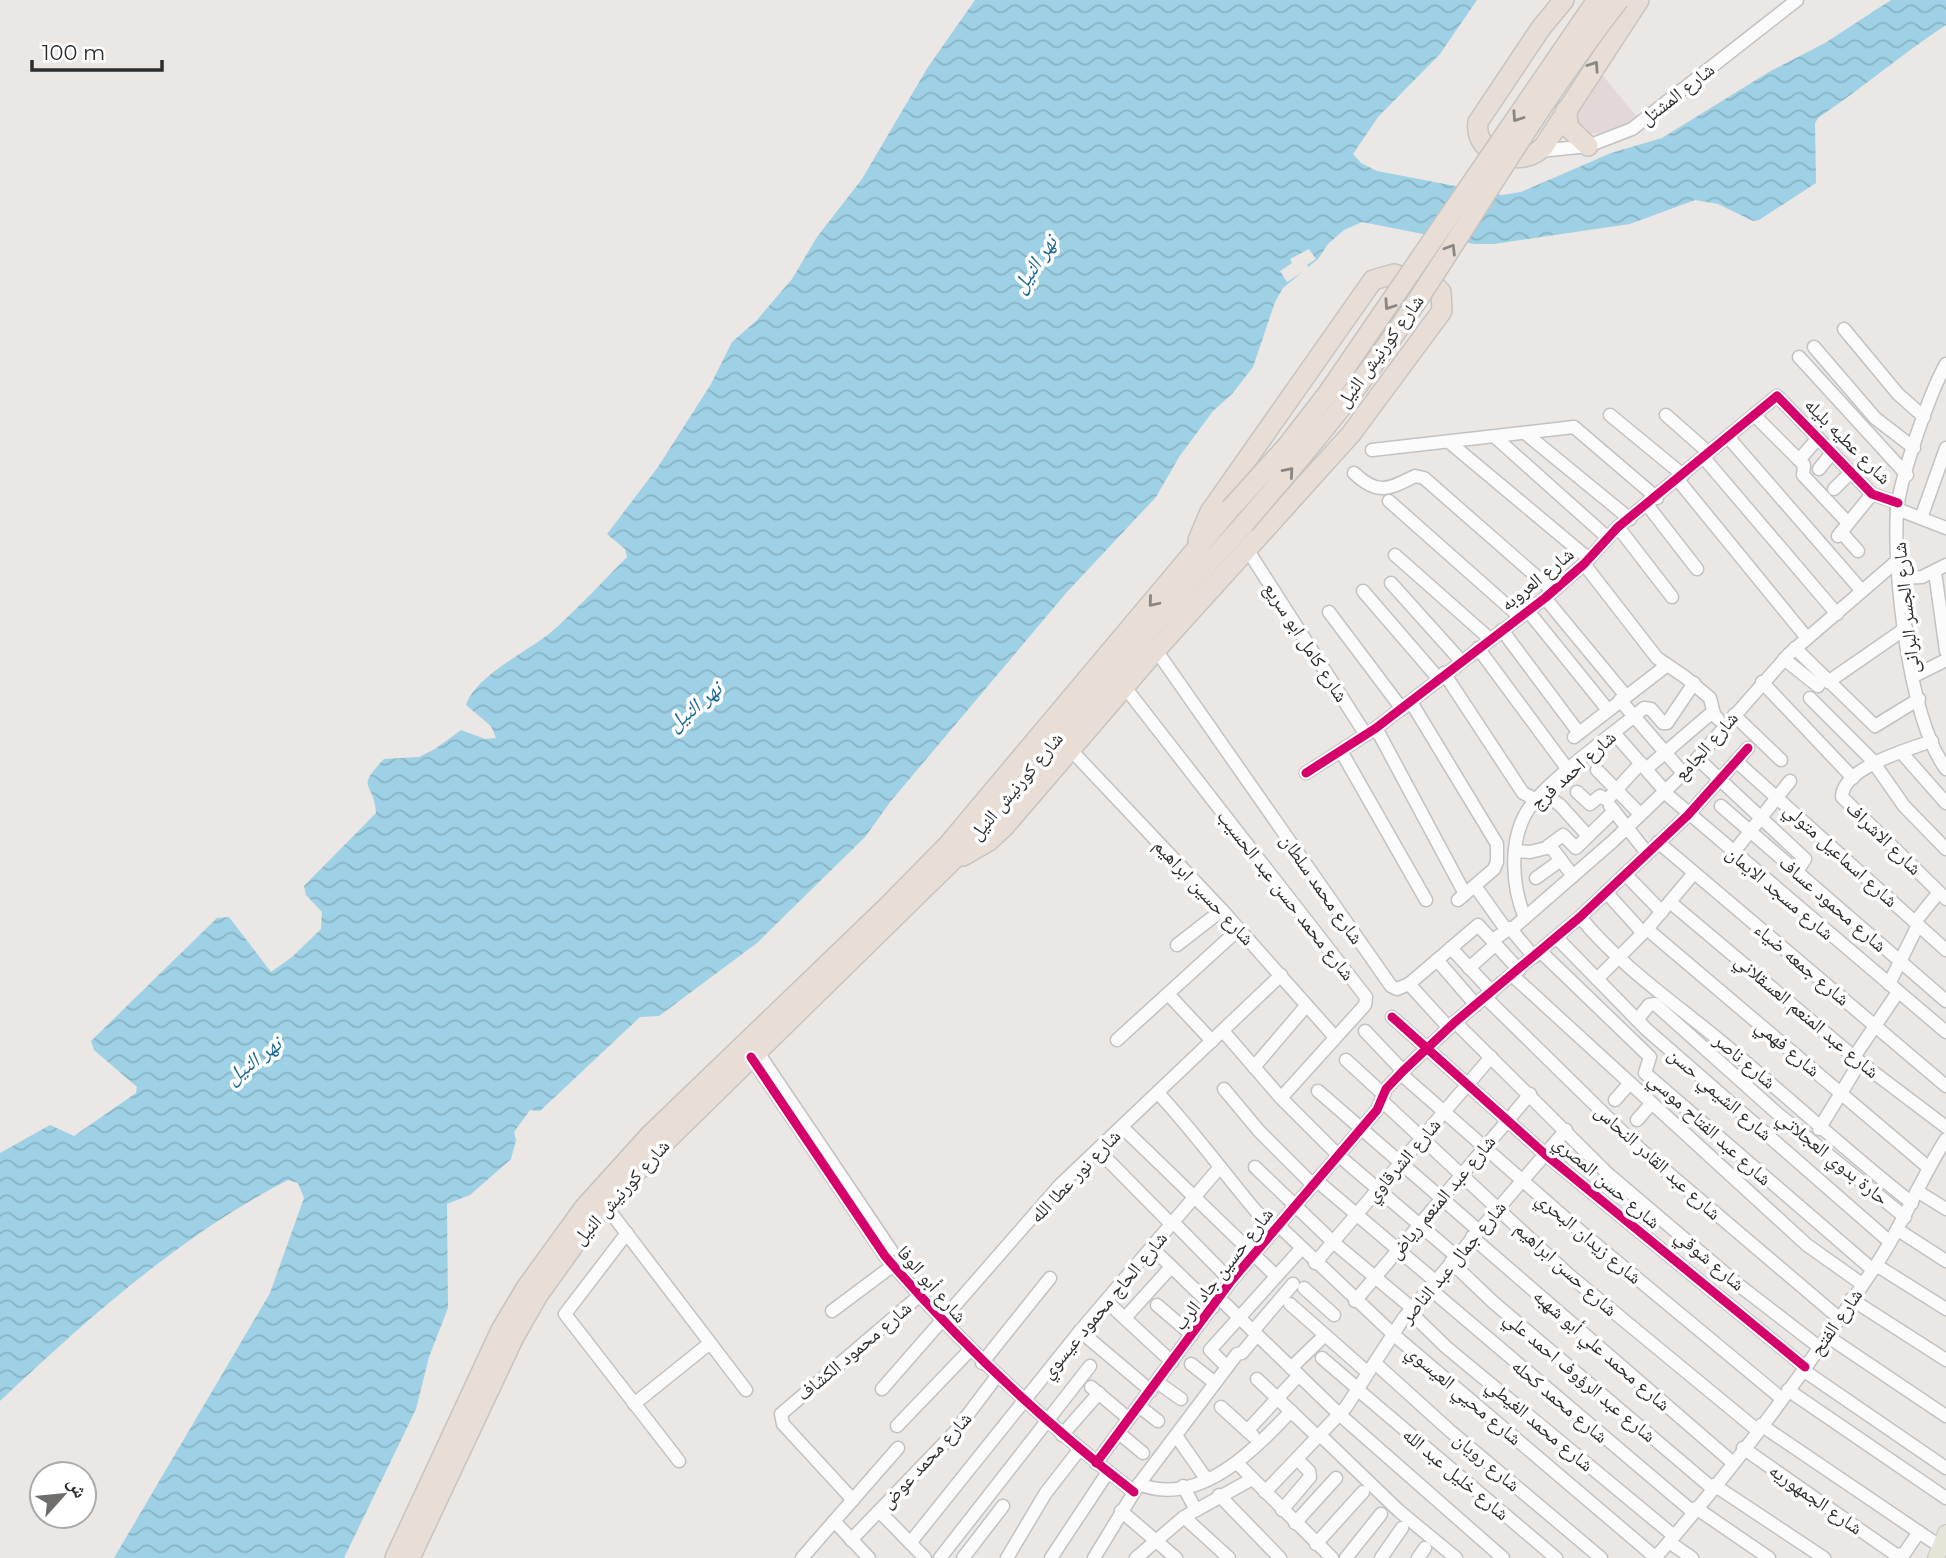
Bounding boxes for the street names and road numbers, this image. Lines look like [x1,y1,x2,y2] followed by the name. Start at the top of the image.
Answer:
[1635,58,1719,130] street label: شارع المشتل
[1331,290,1429,412] street label: شارع كورنيش النيل
[1800,393,1896,489] street label: شارع عطيه بليله
[1888,541,1924,675] street label: شارع الجسر البرانى
[1496,542,1578,616] street label: شارع العروبه
[1258,578,1353,707] street label: شارع كامل ابو سريع
[1669,707,1744,786] street label: شارع الجامع
[1525,726,1621,814] street label: شارع احمد فرج
[964,727,1068,845] street label: شارع كورنيش النيل
[1841,796,1927,880] street label: شارع الاشراف
[1777,798,1903,915] street label: شارع اسماعيل متولي
[1212,805,1360,985] street label: شارع محمد حسن عبد الحسيب
[1275,829,1369,949] street label: شارع محمد سلطان
[1148,834,1259,951] street label: شارع حسين ابراهيم
[1721,841,1839,945] street label: شارع مسجد الايمان
[1774,851,1892,957] street label: شارع محمود عساف
[1750,917,1854,1011] street label: شارع جمعه ضياء
[1728,949,1884,1086] street label: شارع عبد المنعم العسقلاني
[1749,1014,1825,1085] street label: شارع فهمي
[1709,1028,1781,1094] street label: شارع ناصر
[1661,1042,1777,1148] street label: شارع الشيمي حسن
[1641,1068,1776,1193] street label: شارع عبد الفتاح موسي
[1590,1099,1726,1225] street label: شارع عبد القادر النحاس
[1770,1106,1893,1213] street label: حارة بدوي العجلاتي
[1360,1113,1448,1209] street label: شارع الشرقاوي
[1025,1125,1125,1227] street label: شارع نور عطا الله
[1384,1130,1501,1264] street label: شارع عبد المنعم رياض
[1546,1131,1665,1236] street label: شارع حسن المصري
[568,1135,674,1249] street label: شارع كورنيش النيل
[1529,1187,1646,1292] street label: شارع زيدان البحري
[1394,1196,1511,1329] street label: شارع جمال عبد الناصر
[1168,1203,1278,1335] street label: شارع حسين جاد الرب
[1509,1217,1622,1322] street label: شارع حسن ابراهيم
[1668,1224,1749,1299] street label: شارع شوقي
[1036,1227,1175,1386] street label: شارع الحاج محمود عيسوي
[892,1241,972,1327] street label: شارع أبو الوفا
[1526,1284,1675,1419] street label: شارع محمد علي أبو شهبه
[1805,1284,1868,1361] street label: شارع الفتح
[792,1296,916,1406] street label: شارع محمود الكشاف
[1497,1307,1661,1450] street label: شارع عبد الرؤوف احمد علي
[1399,1340,1526,1453] street label: شارع محيي العيسوي
[1507,1354,1613,1448] street label: شارع محمد كحله
[1479,1374,1598,1479] street label: شارع محمد الغيطي
[875,1407,977,1513] street label: شارع محمد عوض
[1398,1423,1514,1525] street label: شارع خليل عبد الله
[1449,1428,1525,1496] street label: شارع رويان
[1765,1458,1867,1540] street label: شارع الجمهوريه

